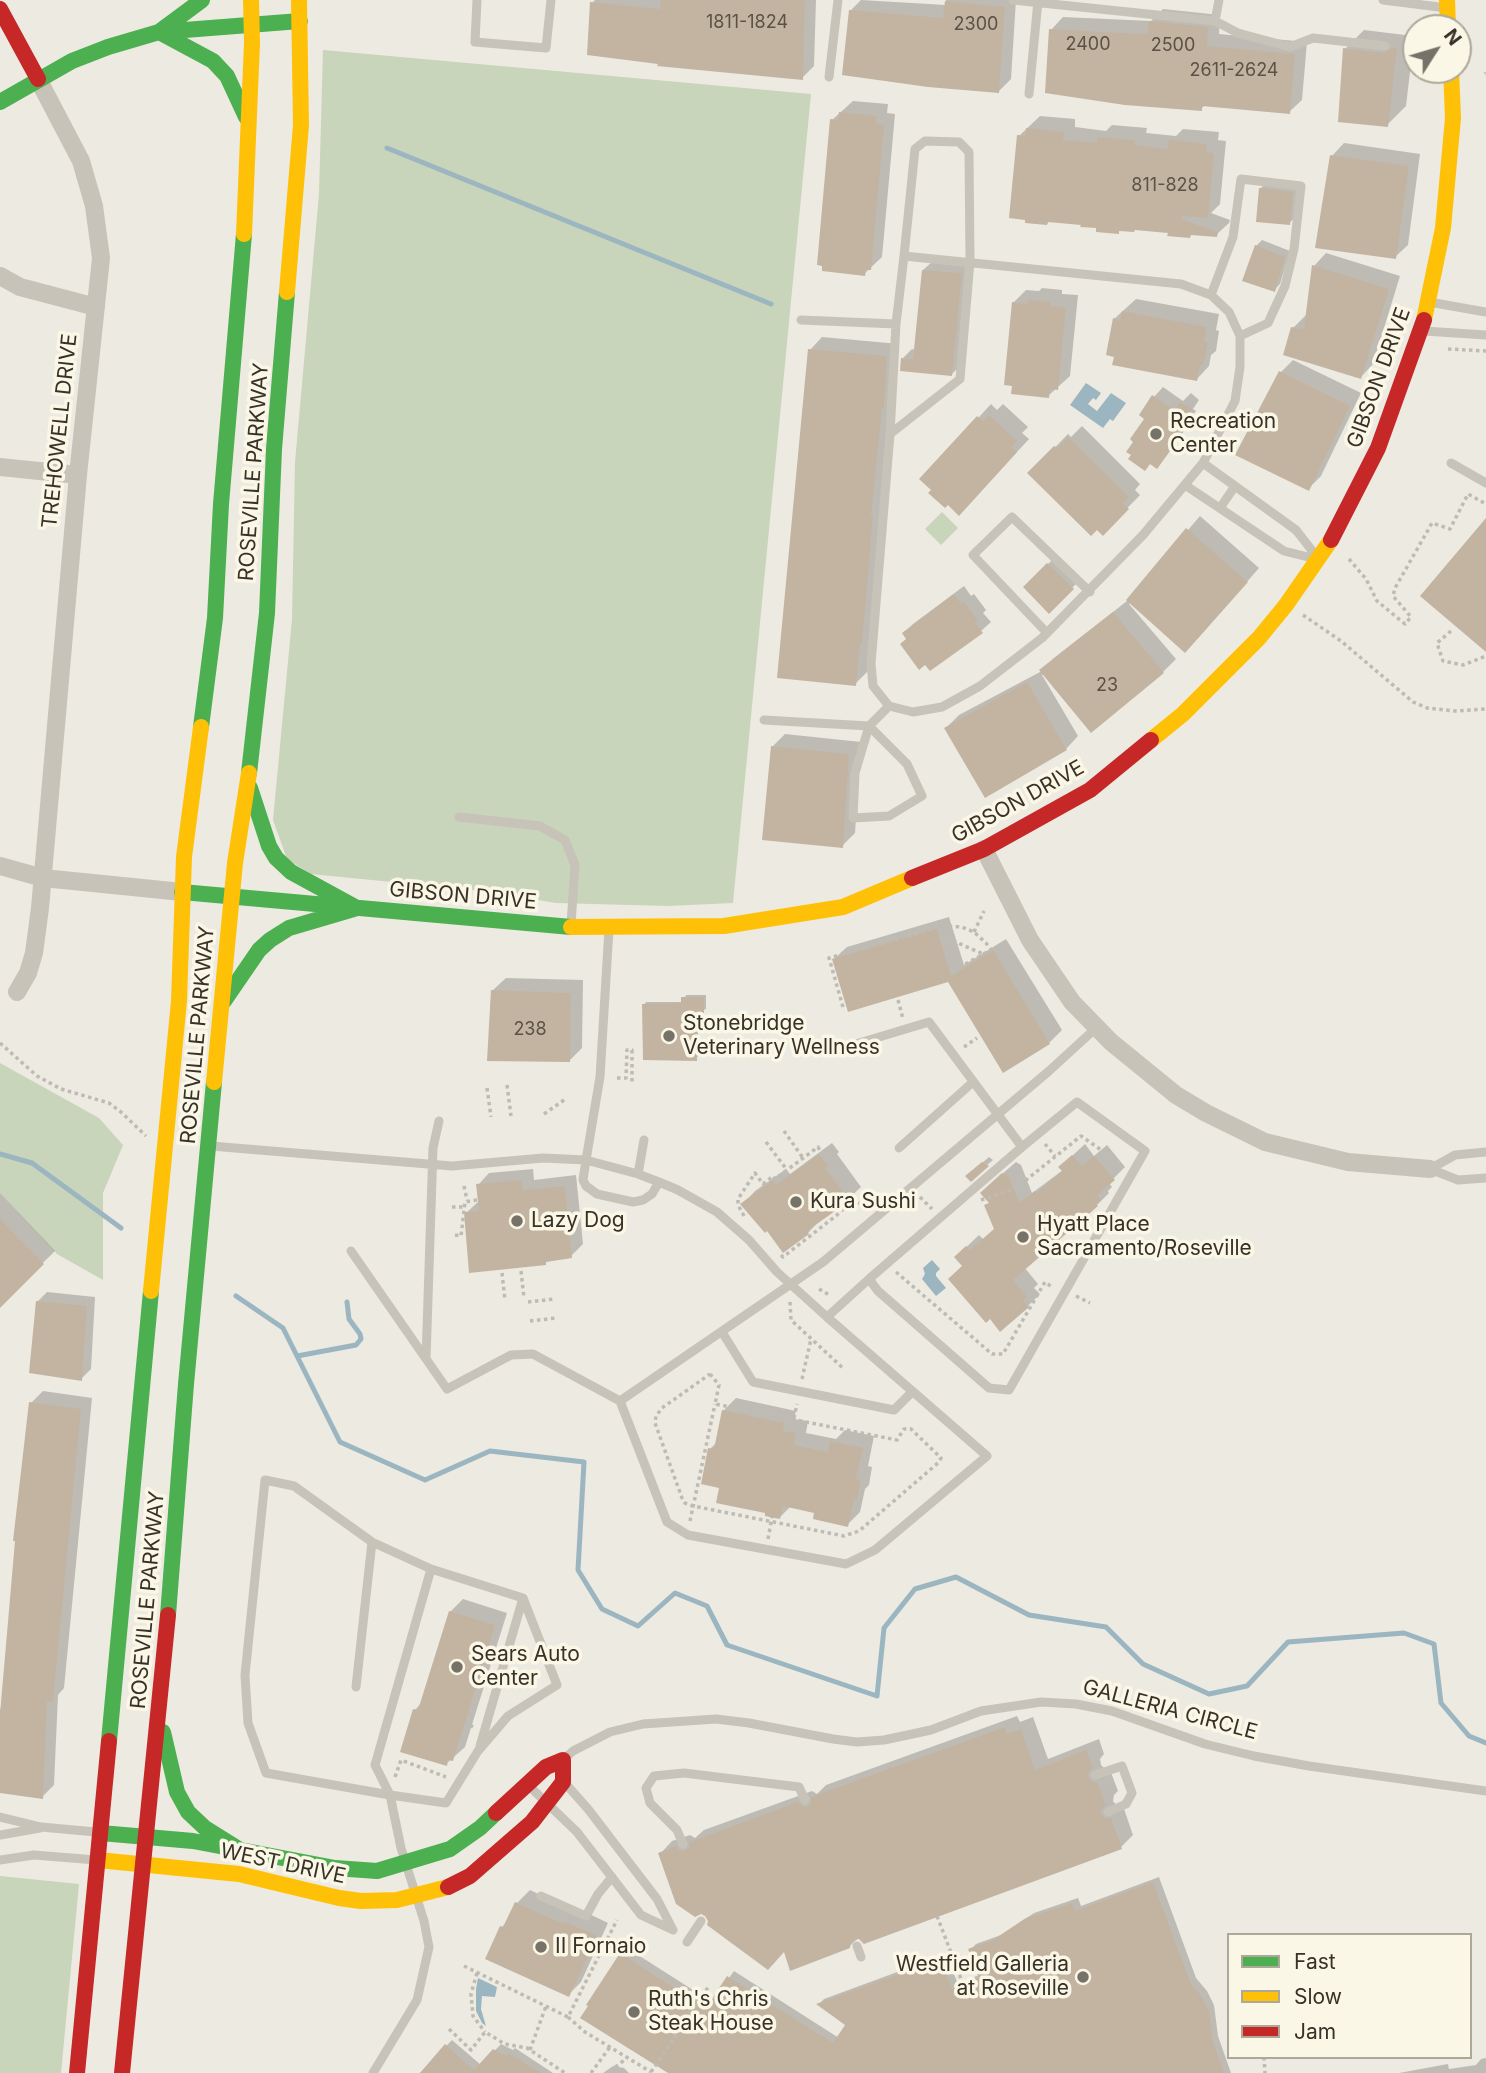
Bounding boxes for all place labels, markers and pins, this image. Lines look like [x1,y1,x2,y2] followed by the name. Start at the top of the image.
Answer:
[1170,409,1276,459] place label: Recreation Center
[1148,426,1164,442] marker: Recreation Center
[683,1011,880,1061] place label: Stonebridge Veterinary Wellness
[661,1028,677,1044] marker: Stonebridge Veterinary Wellness
[810,1189,916,1215] place label: Kura Sushi
[788,1194,804,1210] marker: Kura Sushi
[531,1208,625,1234] place label: Lazy Dog
[1037,1212,1252,1262] place label: Hyatt Place Sacramento/Roseville
[509,1213,525,1229] marker: Lazy Dog
[1015,1229,1031,1245] marker: Hyatt Place Sacramento/Roseville
[471,1642,580,1692] place label: Sears Auto Center
[449,1659,465,1675] marker: Sears Auto Center
[555,1934,646,1960] place label: II Fornaio
[533,1939,549,1955] marker: II Fornaio
[896,1952,1069,2002] place label: Westfield Galleria at Roseville
[1075,1969,1091,1985] marker: Westfield Galleria at Roseville
[648,1987,774,2037] place label: Ruth's Chris Steak House
[626,2004,642,2020] marker: Ruth's Chris Steak House

